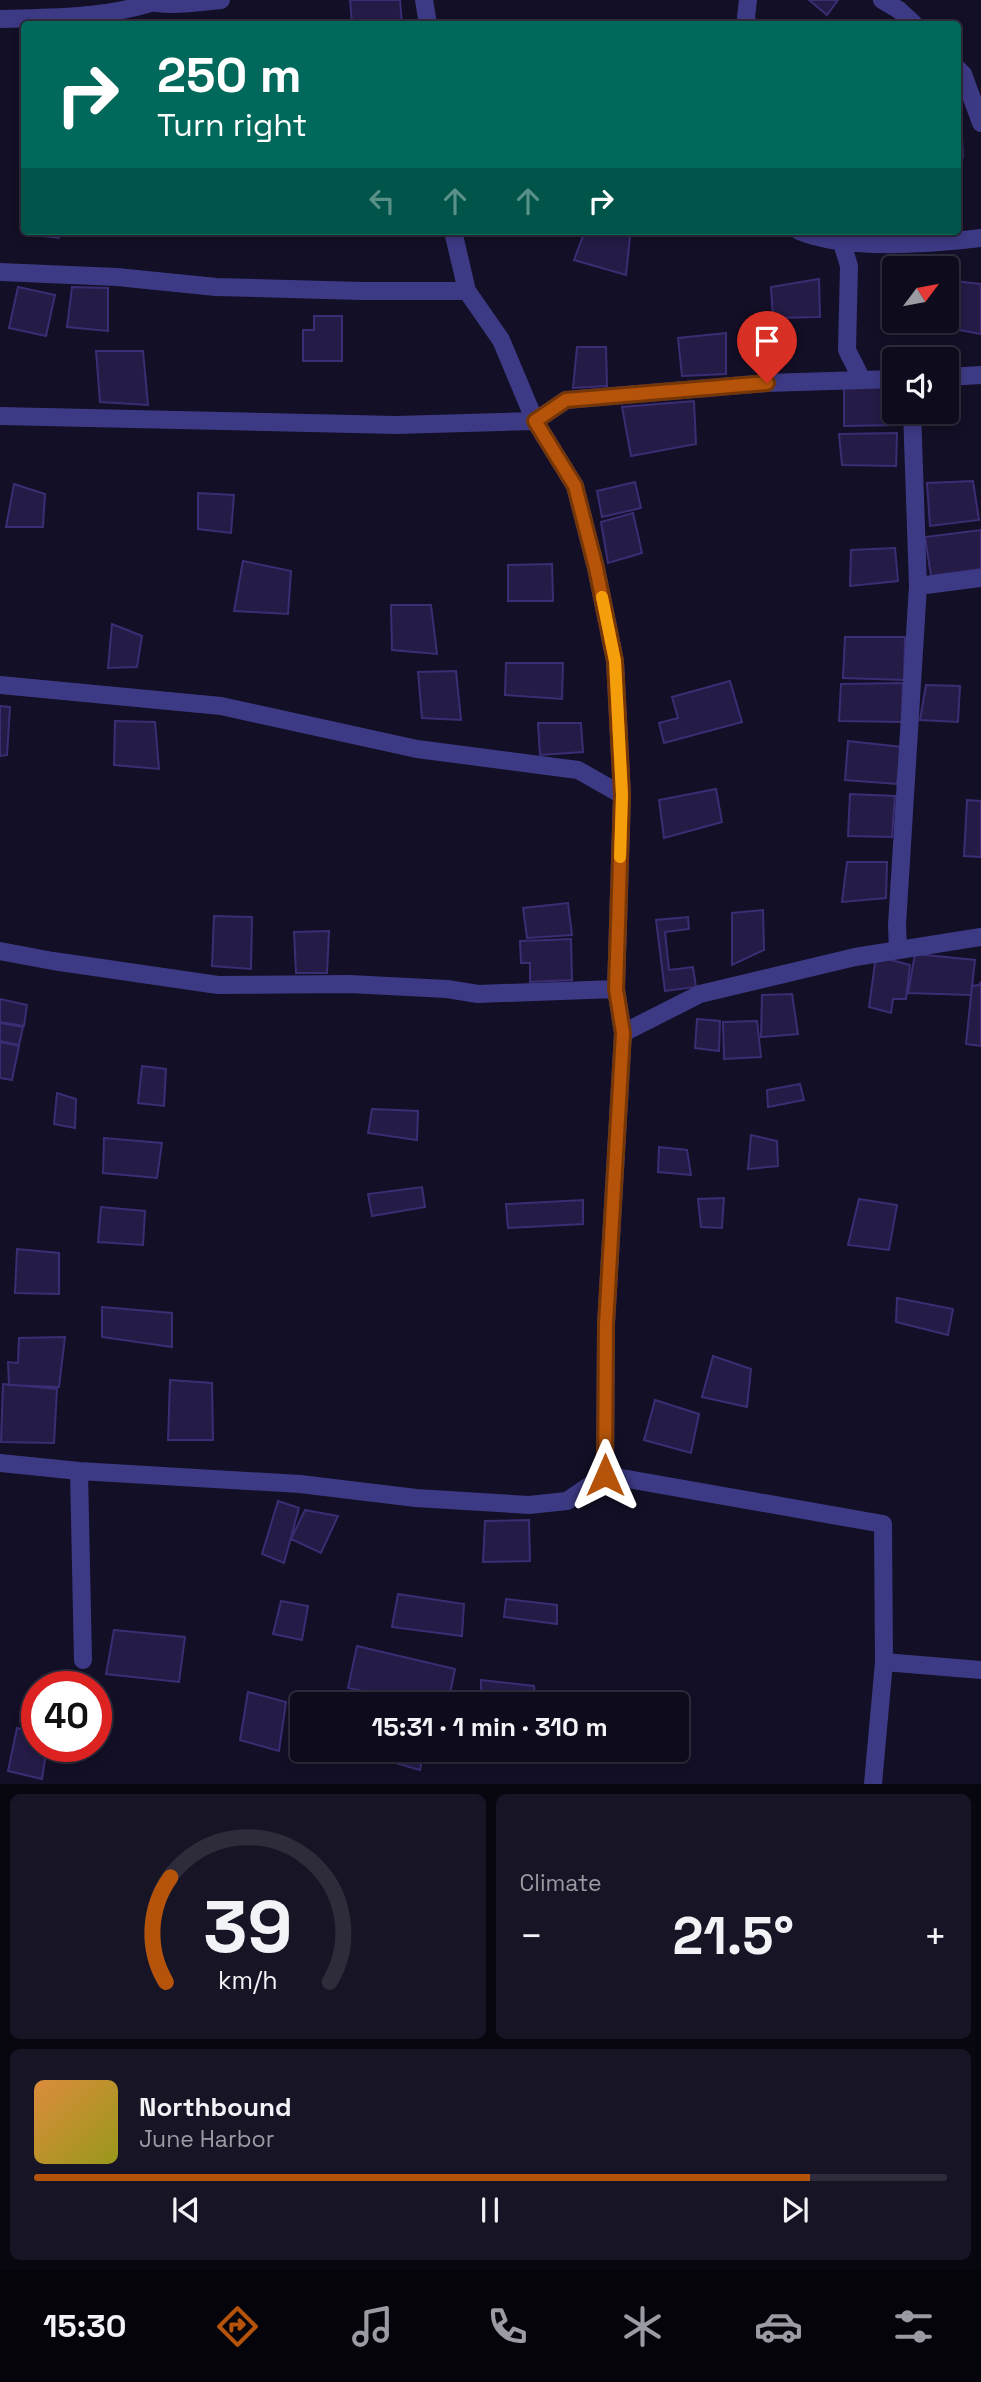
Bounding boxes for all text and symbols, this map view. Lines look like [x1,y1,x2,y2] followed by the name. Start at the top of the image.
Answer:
[157,44,302,106] text: 250 m
[42,49,133,140] icon: right
[157,105,307,145] text: Turn right
[363,182,401,220] icon: left
[436,182,474,220] icon: ahead
[509,182,547,220] icon: ahead
[582,182,620,220] icon: right
[882,256,959,332] north arrow
[882,256,959,424] map controls
[737,311,797,383] pin
[748,322,786,360] icon: arrive
[882,347,959,424] button: sound
[568,1438,642,1512] position arrow
[21,1671,112,1762] speed limit sign: 40
[371,1710,608,1744] text: 15:31 · 1 min · 310 m
[520,1868,602,1898] text: Climate
[203,1881,292,1974] text: 39
[672,1903,794,1969] text: 21.5°
[520,1912,543,1960] text: −
[923,1912,947,1960] text: +
[218,1964,278,1996] text: km/h
[139,2090,292,2124] text: Northbound
[139,2124,274,2154] text: June Harbor
[167,2191,205,2229] icon: previous
[471,2191,509,2229] icon: pause
[776,2191,814,2229] icon: next
[213,2302,262,2351] icon: directions
[348,2302,397,2351] icon: music
[483,2302,532,2351] icon: phone
[618,2302,667,2351] icon: climate
[754,2302,803,2351] icon: car
[889,2302,938,2351] icon: filters
[43,2306,127,2346] text: 15:30

